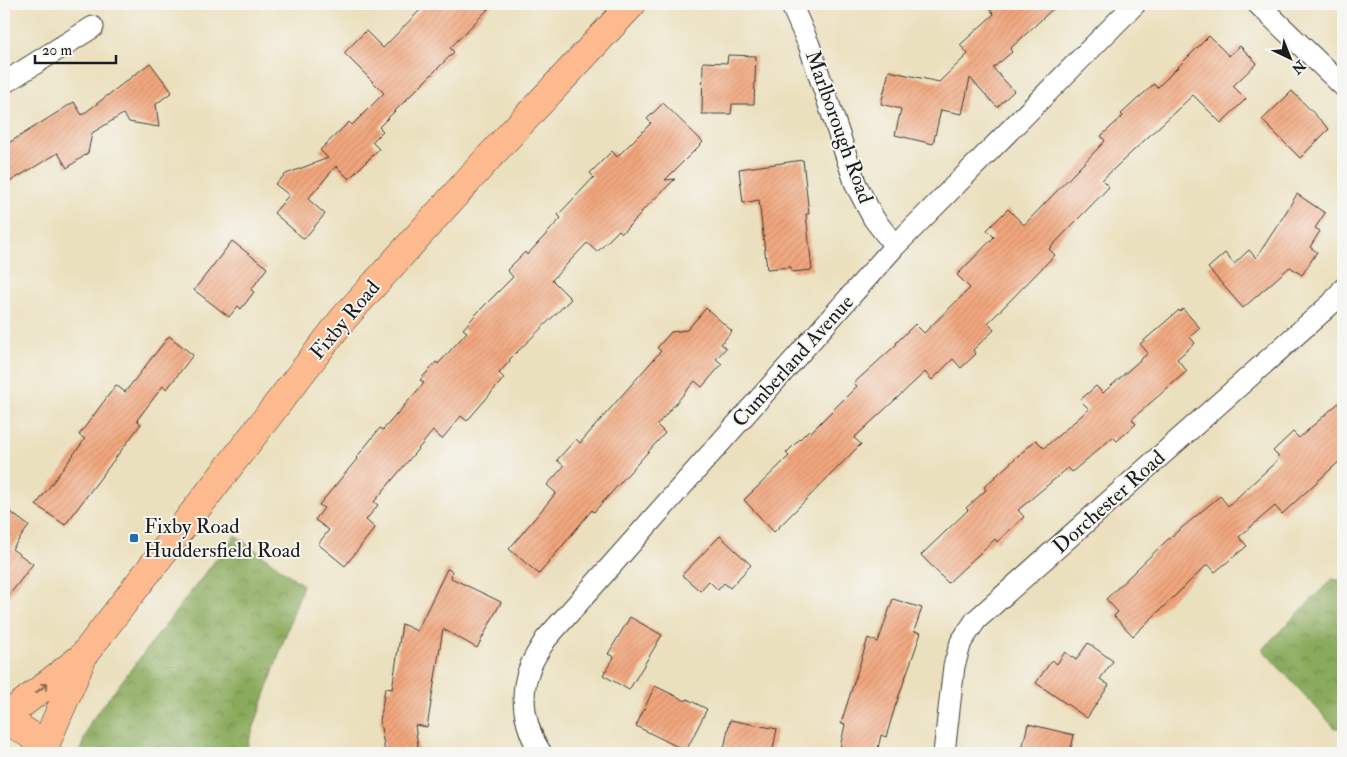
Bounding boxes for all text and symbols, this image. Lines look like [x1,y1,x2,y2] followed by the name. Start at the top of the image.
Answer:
[35,32,116,64] scale bar
[1264,32,1314,82] north arrow
[42,41,72,60] text: 20 m
[799,47,879,208] street label: Marlborough Road
[1288,56,1310,78] text: N
[304,274,387,365] street label: Fixby Road
[726,289,860,433] street label: Cumberland Avenue
[1047,444,1171,560] street label: Dorchester Road
[144,513,301,564] place label: Fixby Road Huddersfield Road
[128,532,140,544] marker: Fixby Road Huddersfield Road
[35,683,48,694] one-way arrow

